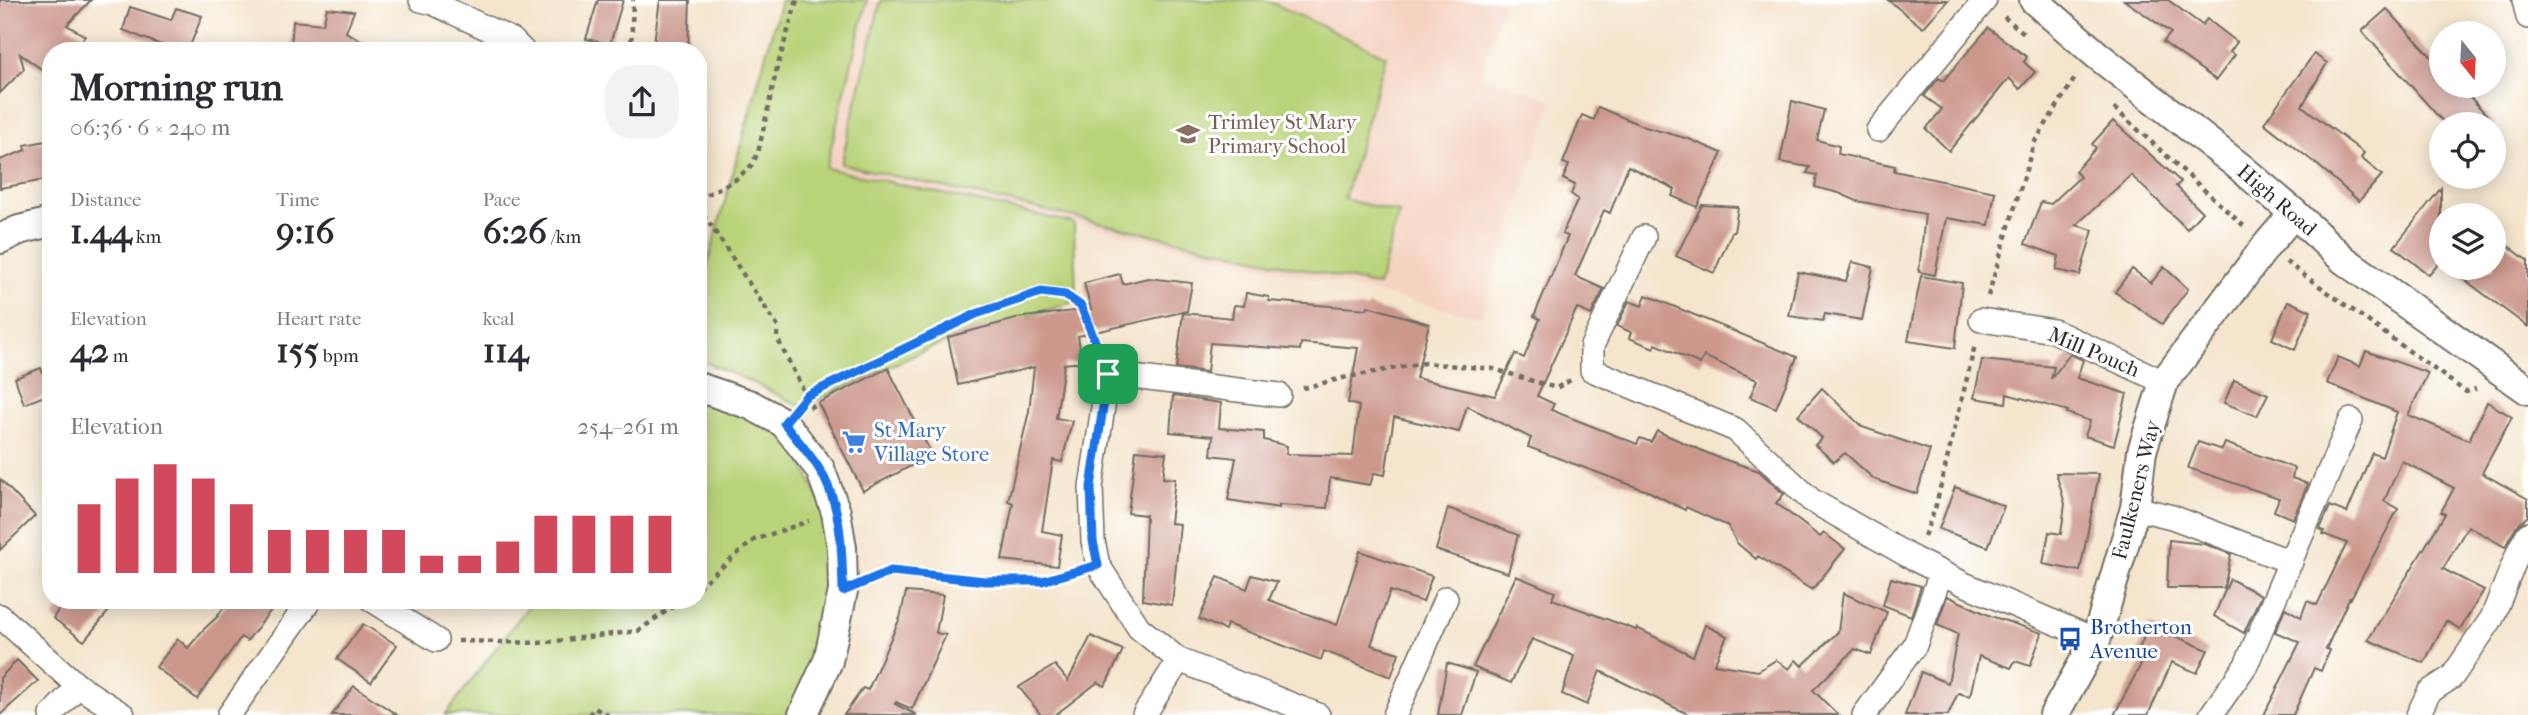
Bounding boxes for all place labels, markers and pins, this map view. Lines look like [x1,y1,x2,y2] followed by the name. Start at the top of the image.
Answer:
[1208,110,1357,158] place label: Trimley St Mary Primary School
[1174,120,1202,148] school or university icon: Trimley St Mary Primary School
[1078,344,1138,404] pin
[873,418,989,466] place label: St Mary Village Store
[840,428,868,456] supermarket icon: St Mary Village Store
[2089,615,2192,663] place label: Brotherton Avenue
[2056,625,2084,653] bus stop icon: Brotherton Avenue

